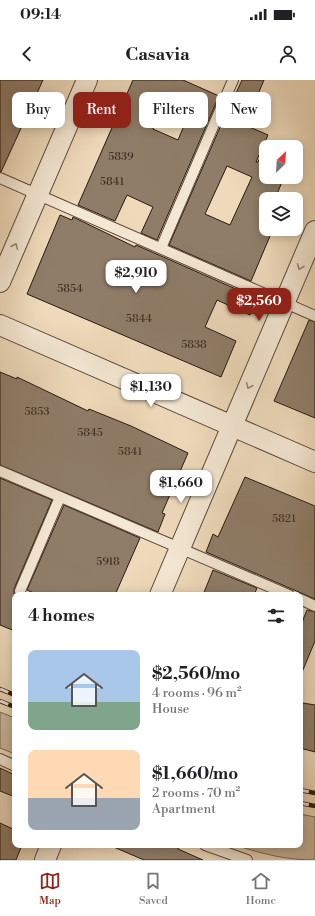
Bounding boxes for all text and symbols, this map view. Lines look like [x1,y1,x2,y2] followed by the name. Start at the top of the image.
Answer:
[20,5,61,24] text: 09:14
[16,43,38,65] icon: back
[125,43,190,66] text: Casavia
[277,43,299,65] icon: person
[12,92,65,128] chip: Buy
[73,92,131,128] chip: Rent
[139,92,208,128] chip: Filters
[216,92,271,128] chip: New
[259,140,303,184] north arrow
[259,140,303,236] map controls
[108,150,134,164] house number: 5839
[100,175,124,189] house number: 5841
[259,192,303,236] button: layers
[10,243,18,251] one-way arrow
[103,260,169,294] pin: $2,910
[297,262,305,270] one-way arrow
[115,265,157,281] text: $2,910
[57,282,83,296] house number: 5854
[226,288,292,322] pin: $2,560
[236,293,282,309] text: $2,560
[126,312,153,326] house number: 5844
[181,338,207,352] house number: 5838
[118,374,184,408] pin: $1,130
[130,379,172,395] text: $1,130
[246,382,254,390] one-way arrow
[25,405,49,419] house number: 5853
[77,426,103,440] house number: 5845
[118,445,142,459] house number: 5841
[148,470,214,504] pin: $1,660
[159,475,203,491] text: $1,660
[272,512,296,526] house number: 5821
[96,555,120,569] house number: 5918
[28,605,95,627] text: 4 homes
[265,605,287,627] icon: filters
[152,663,240,685] text: $2,560/mo
[60,666,108,714] icon: home
[152,685,241,701] text: 4 rooms · 96 m²
[152,701,189,717] text: House
[152,763,238,785] text: $1,660/mo
[60,766,108,814] icon: home
[152,785,240,801] text: 2 rooms · 70 m²
[152,801,216,817] text: Apartment
[39,870,61,908] tab: Map
[139,870,168,908] tab: Saved
[246,870,276,908] tab: Home

